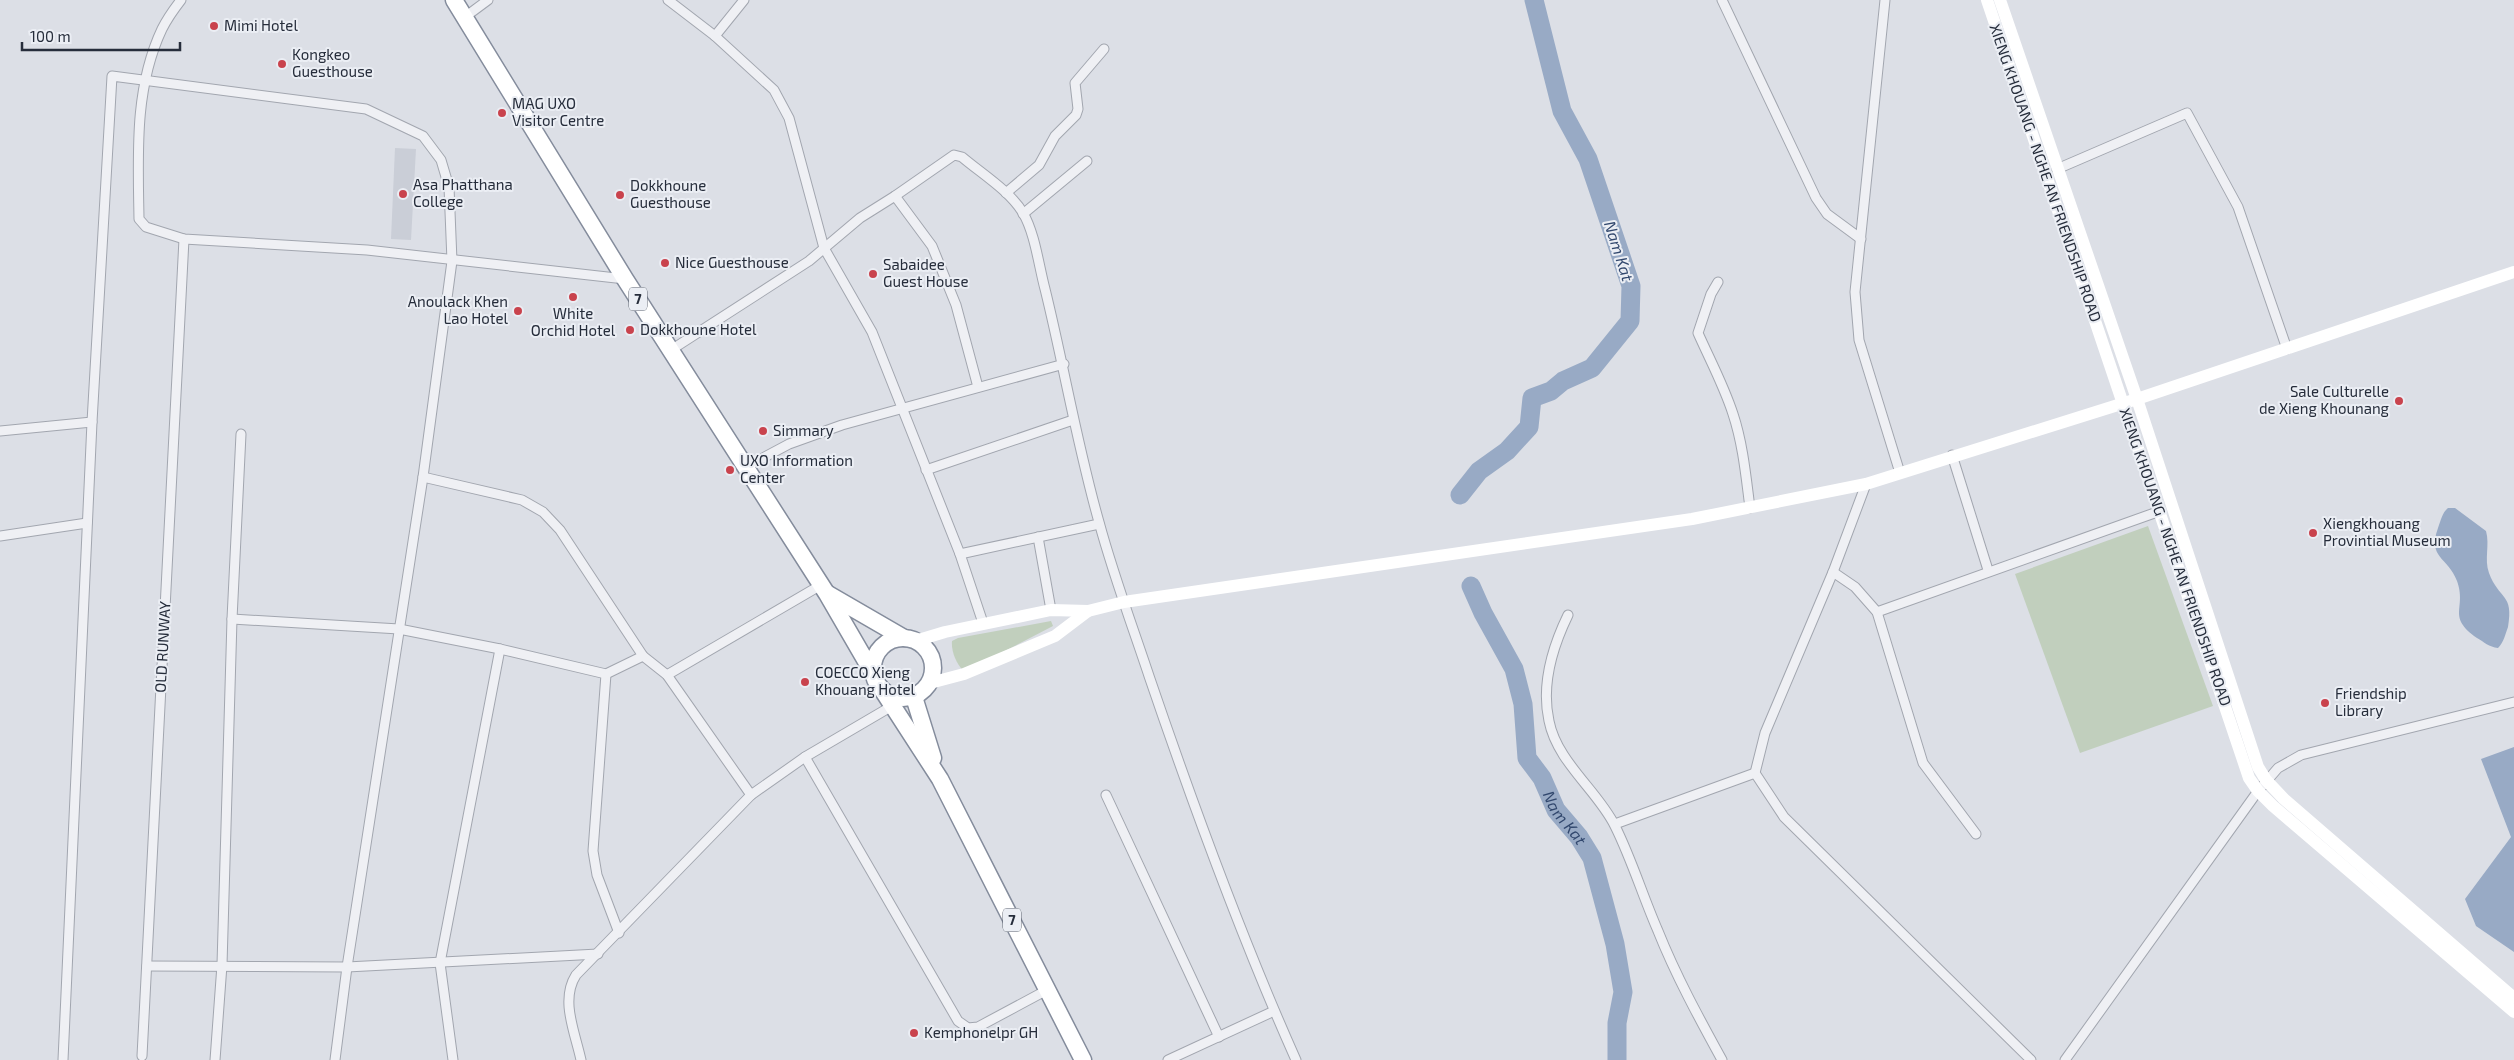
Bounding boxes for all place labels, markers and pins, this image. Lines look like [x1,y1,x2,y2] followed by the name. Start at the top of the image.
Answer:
[224,16,298,34] place label: Mimi Hotel
[208,20,220,32] marker: Mimi Hotel
[292,45,373,80] place label: Kongkeo Guesthouse
[276,58,288,70] marker: Kongkeo Guesthouse
[512,94,604,129] place label: MAG UXO Visitor Centre
[496,107,508,119] marker: MAG UXO Visitor Centre
[413,175,513,210] place label: Asa Phatthana College
[630,176,711,211] place label: Dokkhoune Guesthouse
[397,188,409,200] marker: Asa Phatthana College
[614,189,626,201] marker: Dokkhoune Guesthouse
[675,253,789,271] place label: Nice Guesthouse
[883,255,968,290] place label: Sabaidee Guest House
[659,257,671,269] marker: Nice Guesthouse
[867,268,879,280] marker: Sabaidee Guest House
[567,291,579,303] marker: White Orchid Hotel
[408,292,509,327] place label: Anoulack Khen Lao Hotel
[531,304,616,339] place label: White Orchid Hotel
[512,305,524,317] marker: Anoulack Khen Lao Hotel
[640,320,757,338] place label: Dokkhoune Hotel
[624,324,636,336] marker: Dokkhoune Hotel
[2259,382,2390,417] place label: Sale Culturelle de Xieng Khounang
[2393,395,2405,407] marker: Sale Culturelle de Xieng Khounang
[773,421,834,439] place label: Simmary
[757,425,769,437] marker: Simmary
[740,451,853,486] place label: UXO Information Center
[724,464,736,476] marker: UXO Information Center
[2323,514,2451,549] place label: Xiengkhouang Provintial Museum
[2307,527,2319,539] marker: Xiengkhouang Provintial Museum
[815,663,916,698] place label: COECCO Xieng Khouang Hotel
[799,676,811,688] marker: COECCO Xieng Khouang Hotel
[2335,684,2407,719] place label: Friendship Library
[2319,697,2331,709] marker: Friendship Library
[924,1023,1038,1041] place label: Kemphonelpr GH
[908,1027,920,1039] marker: Kemphonelpr GH

